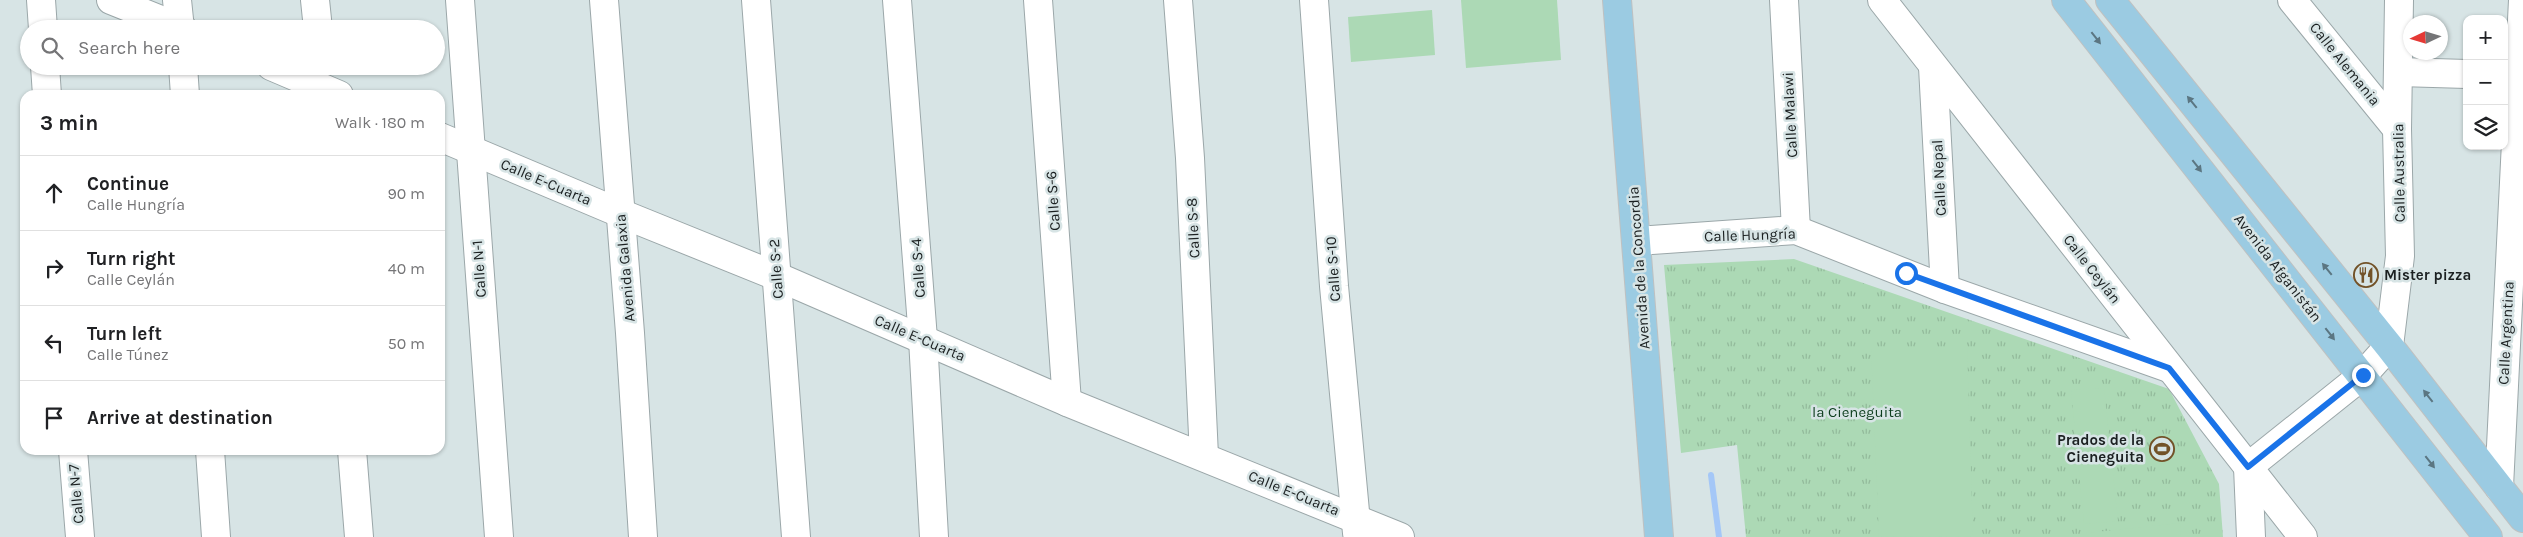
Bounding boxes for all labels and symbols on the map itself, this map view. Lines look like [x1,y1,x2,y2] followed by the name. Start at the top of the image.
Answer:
[2403,15,2448,60] north arrow
[2306,19,2384,109] street label: Calle Alemania
[2090,31,2101,44] one-way arrow
[1779,72,1801,158] street label: Calle Malawi
[2187,96,2198,109] one-way arrow
[2389,123,2409,223] street label: Calle Australia
[1928,139,1950,217] street label: Calle Nepal
[498,155,594,209] street label: Calle E-Cuarta
[2191,159,2202,172] one-way arrow
[1042,170,1064,232] street label: Calle S-6
[1624,186,1654,350] street label: Avenida de la Concordia
[1182,197,1204,259] street label: Calle S-8
[2230,210,2326,326] street label: Avenida Afganistán
[611,213,639,323] street label: Avenida Galaxia
[1704,224,1796,246] street label: Calle Hungría
[2060,231,2124,307] street label: Calle Ceylán
[1322,236,1344,302] street label: Calle S-10
[907,237,929,298] street label: Calle S-4
[765,238,787,300] street label: Calle S-2
[468,240,490,298] street label: Calle N-1
[1895,262,1918,285] route start
[2353,262,2379,288] restaurant icon: Mister pizza
[2322,263,2333,276] one-way arrow
[2384,266,2471,284] place label: Mister pizza
[2494,281,2518,385] street label: Calle Argentina
[872,311,968,365] street label: Calle E-Cuarta
[2325,327,2336,340] one-way arrow
[2352,364,2375,387] route end
[2423,390,2434,403] one-way arrow
[1812,403,1902,421] park label: la Cieneguita
[2057,431,2144,466] place label: Prados de la Cieneguita
[2149,436,2175,462] sports icon: Prados de la Cieneguita
[2425,455,2436,468] one-way arrow
[64,464,88,524] street label: Calle N-7
[1246,467,1342,519] street label: Calle E-Cuarta

